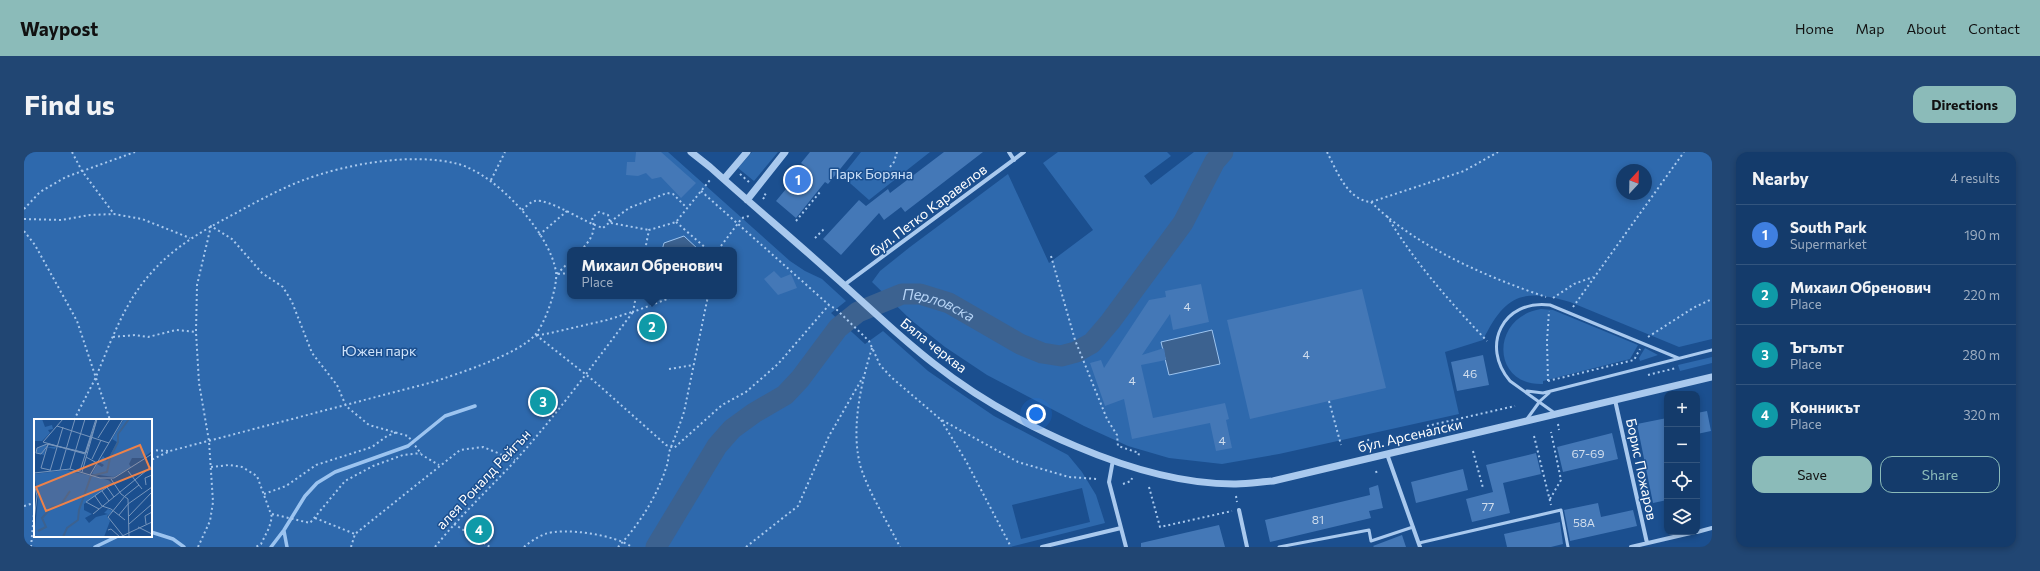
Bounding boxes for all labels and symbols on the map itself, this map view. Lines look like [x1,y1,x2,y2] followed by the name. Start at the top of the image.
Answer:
[866,160,990,260] street label: бул. Петко Каравелов
[1616,164,1652,200] north arrow
[785,165,811,195] pin: 1
[829,165,913,182] park label: Парк Боряна
[902,285,978,325] water label: Перловска
[1183,299,1191,313] house number: 4
[639,312,665,342] pin: 2
[898,314,970,376] street label: Бяла черква
[342,342,417,359] park label: Южен парк
[1302,347,1310,361] house number: 4
[1463,366,1477,380] house number: 46
[1128,373,1136,387] house number: 4
[530,387,556,417] pin: 3
[1026,404,1046,424] your location
[1356,415,1464,455] street label: бул. Арсеналски
[1623,416,1661,522] street label: Борис Пожаров
[34,419,152,537] inset map
[432,425,534,533] street label: алея Роналд Рейгън
[1218,433,1226,447] house number: 4
[1571,446,1605,460] house number: 67-69
[1482,499,1494,513] house number: 77
[1312,512,1324,526] house number: 81
[466,515,492,545] pin: 4
[1573,515,1595,529] house number: 58А

